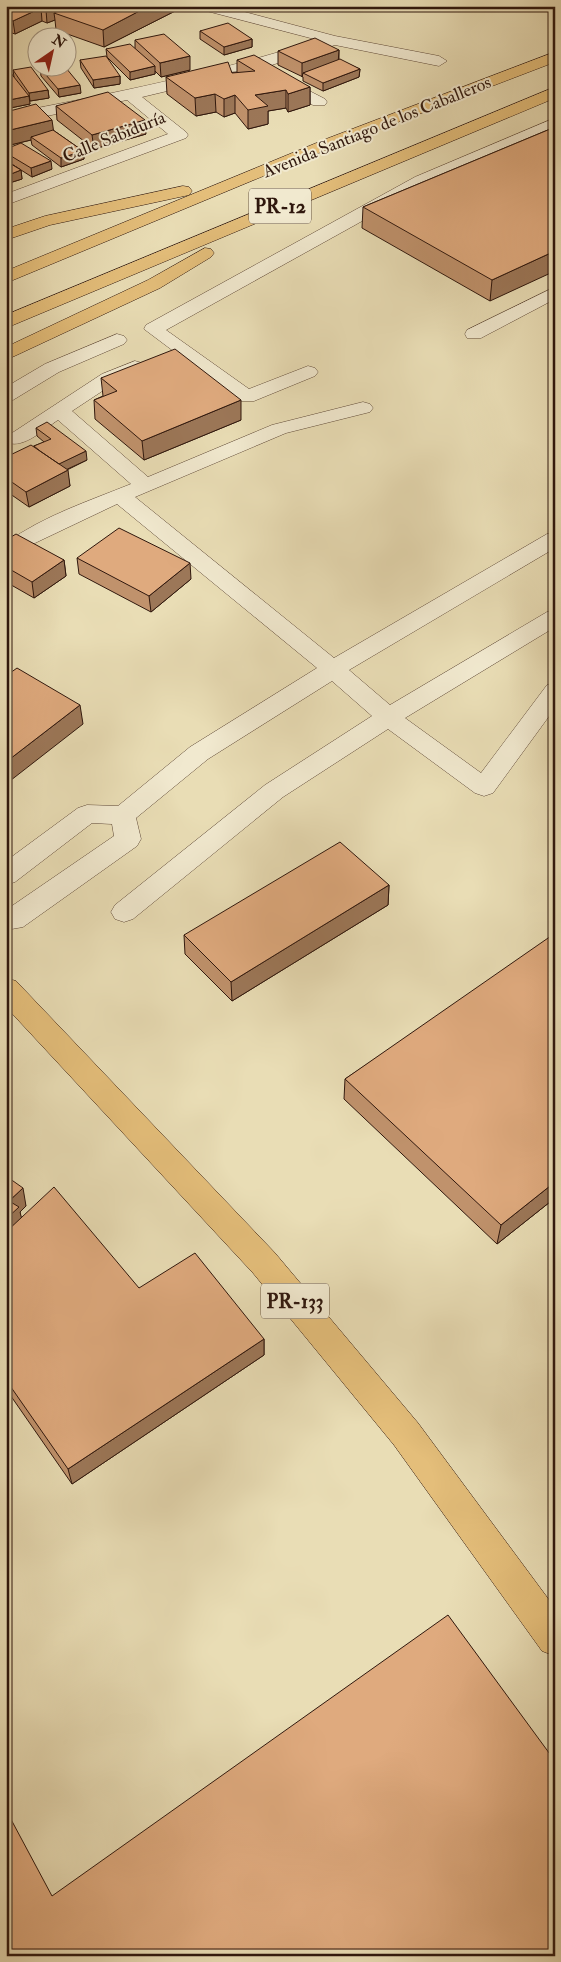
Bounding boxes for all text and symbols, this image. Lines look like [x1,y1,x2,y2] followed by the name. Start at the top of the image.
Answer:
[28,28,78,78] north arrow
[48,31,69,52] text: N
[259,71,495,184] street label: Avenida Santiago de los Caballeros
[59,106,169,168] street label: Calle Sabiduría
[249,188,311,224] road number: PR-12
[261,1284,329,1318] road number: PR-133

